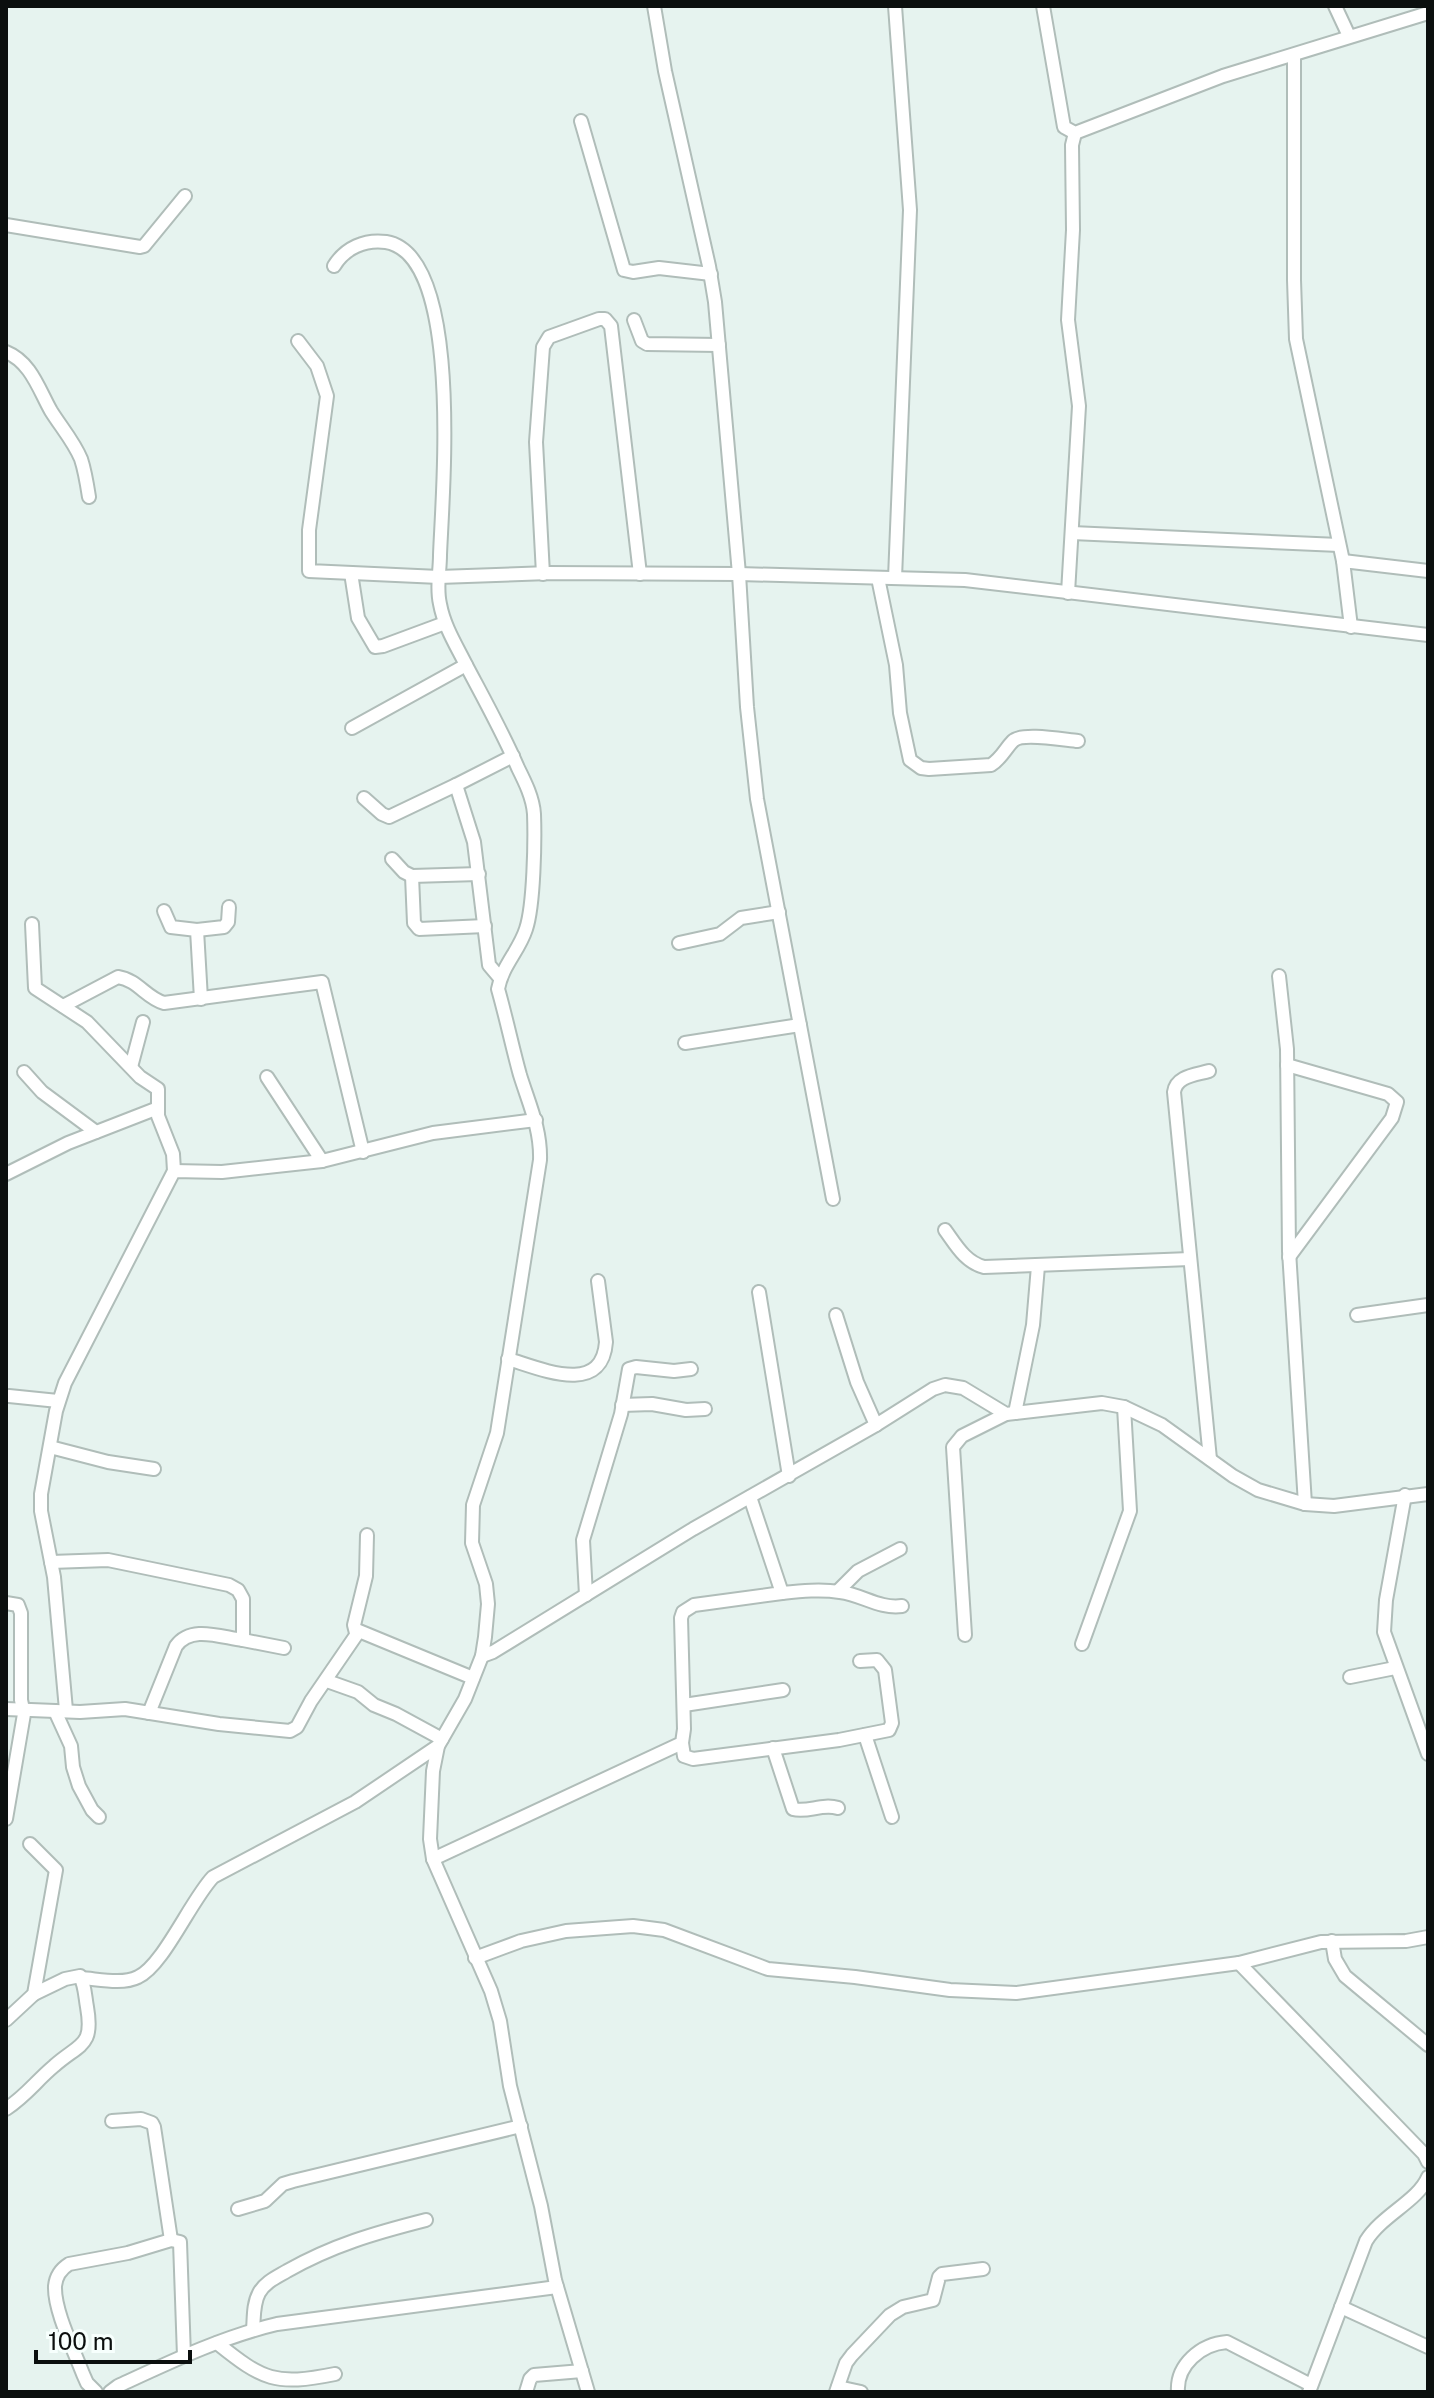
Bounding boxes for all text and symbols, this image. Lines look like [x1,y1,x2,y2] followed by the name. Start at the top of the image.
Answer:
[36,2314,190,2364] scale bar
[48,2327,114,2355] text: 100 m

